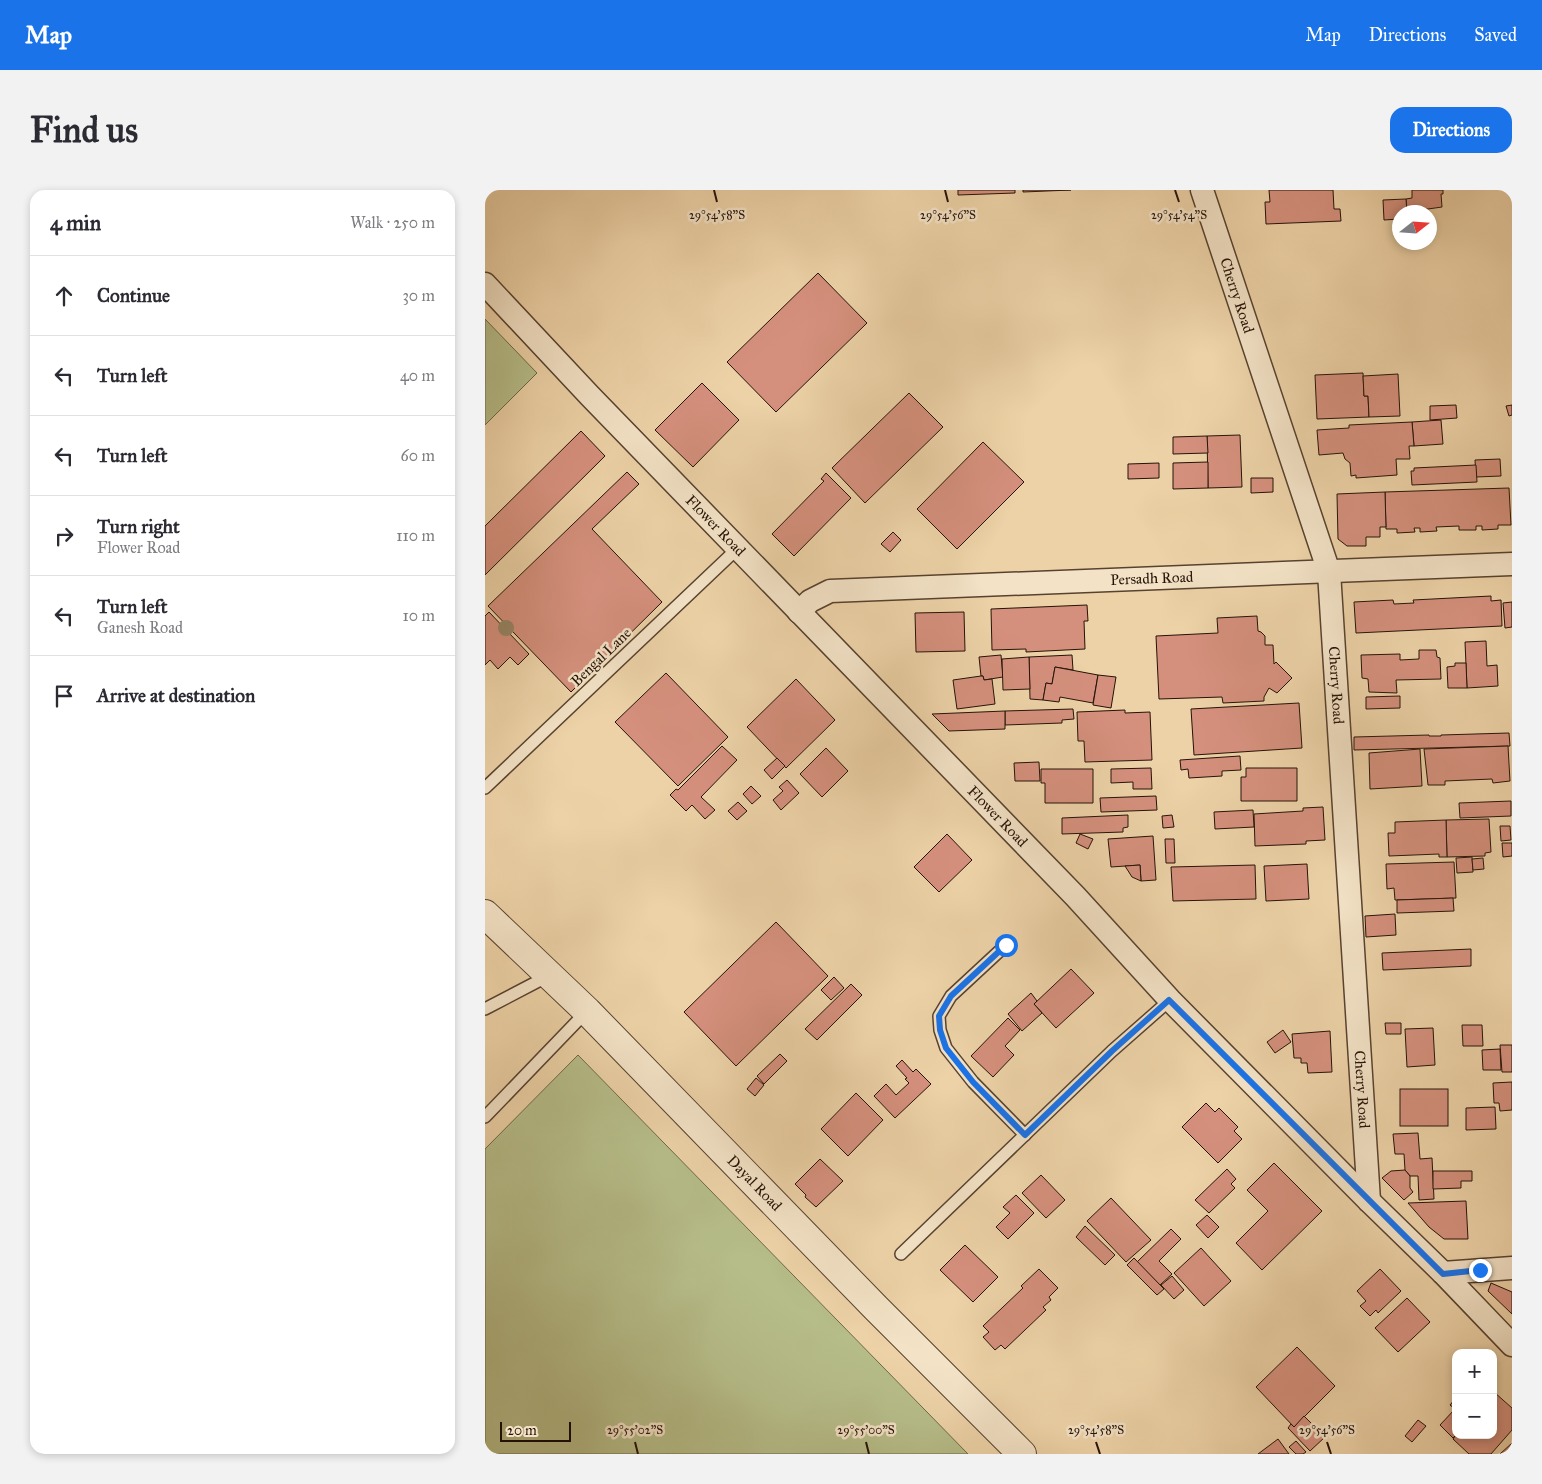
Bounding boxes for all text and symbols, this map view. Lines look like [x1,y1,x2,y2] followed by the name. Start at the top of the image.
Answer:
[25,20,72,50] text: Map
[1305,24,1341,46] text: Map
[1369,24,1446,46] text: Directions
[1474,24,1517,46] text: Saved
[1390,107,1512,153] button: Directions
[30,109,138,152] text: Find us
[1392,205,1437,250] north arrow
[689,208,745,222] text: 29°54'58"S
[920,208,976,222] text: 29°54'56"S
[1151,208,1207,222] text: 29°54'54"S
[50,210,101,236] text: 4 min
[350,213,435,232] text: Walk · 250 m
[1216,255,1258,336] street label: Cherry Road
[50,282,78,310] icon: ahead
[97,284,170,307] text: Continue
[402,286,435,305] text: 30 m
[50,362,78,390] icon: left
[97,364,167,387] text: Turn left
[400,366,435,385] text: 40 m
[50,442,78,470] icon: left
[97,444,167,467] text: Turn left
[401,446,435,465] text: 60 m
[682,491,750,560] street label: Flower Road
[97,515,180,538] text: Turn right
[50,522,78,550] icon: right
[396,526,435,545] text: 110 m
[97,538,180,557] text: Flower Road
[1110,568,1194,589] street label: Persadh Road
[97,595,167,618] text: Turn left
[50,602,78,630] icon: left
[403,606,435,625] text: 10 m
[97,618,183,637] text: Ganesh Road
[567,624,635,690] street label: Bengal Lane
[1325,646,1348,725] street label: Cherry Road
[50,682,78,710] icon: arrive
[97,684,255,707] text: Arrive at destination
[964,782,1032,851] street label: Flower Road
[995,934,1018,957] route start
[1350,1050,1373,1130] street label: Cherry Road
[723,1152,786,1215] street label: Dayal Road
[1469,1259,1492,1282] route end
[1452,1349,1497,1439] map controls
[1452,1349,1497,1394] button: +
[1452,1394,1497,1439] button: −
[500,1419,571,1442] scale bar
[507,1422,537,1439] text: 20 m
[607,1423,663,1437] text: 29°55'02"S
[837,1423,895,1437] text: 29°55'00"S
[1068,1423,1124,1437] text: 29°54'58"S
[1299,1423,1355,1437] text: 29°54'56"S

